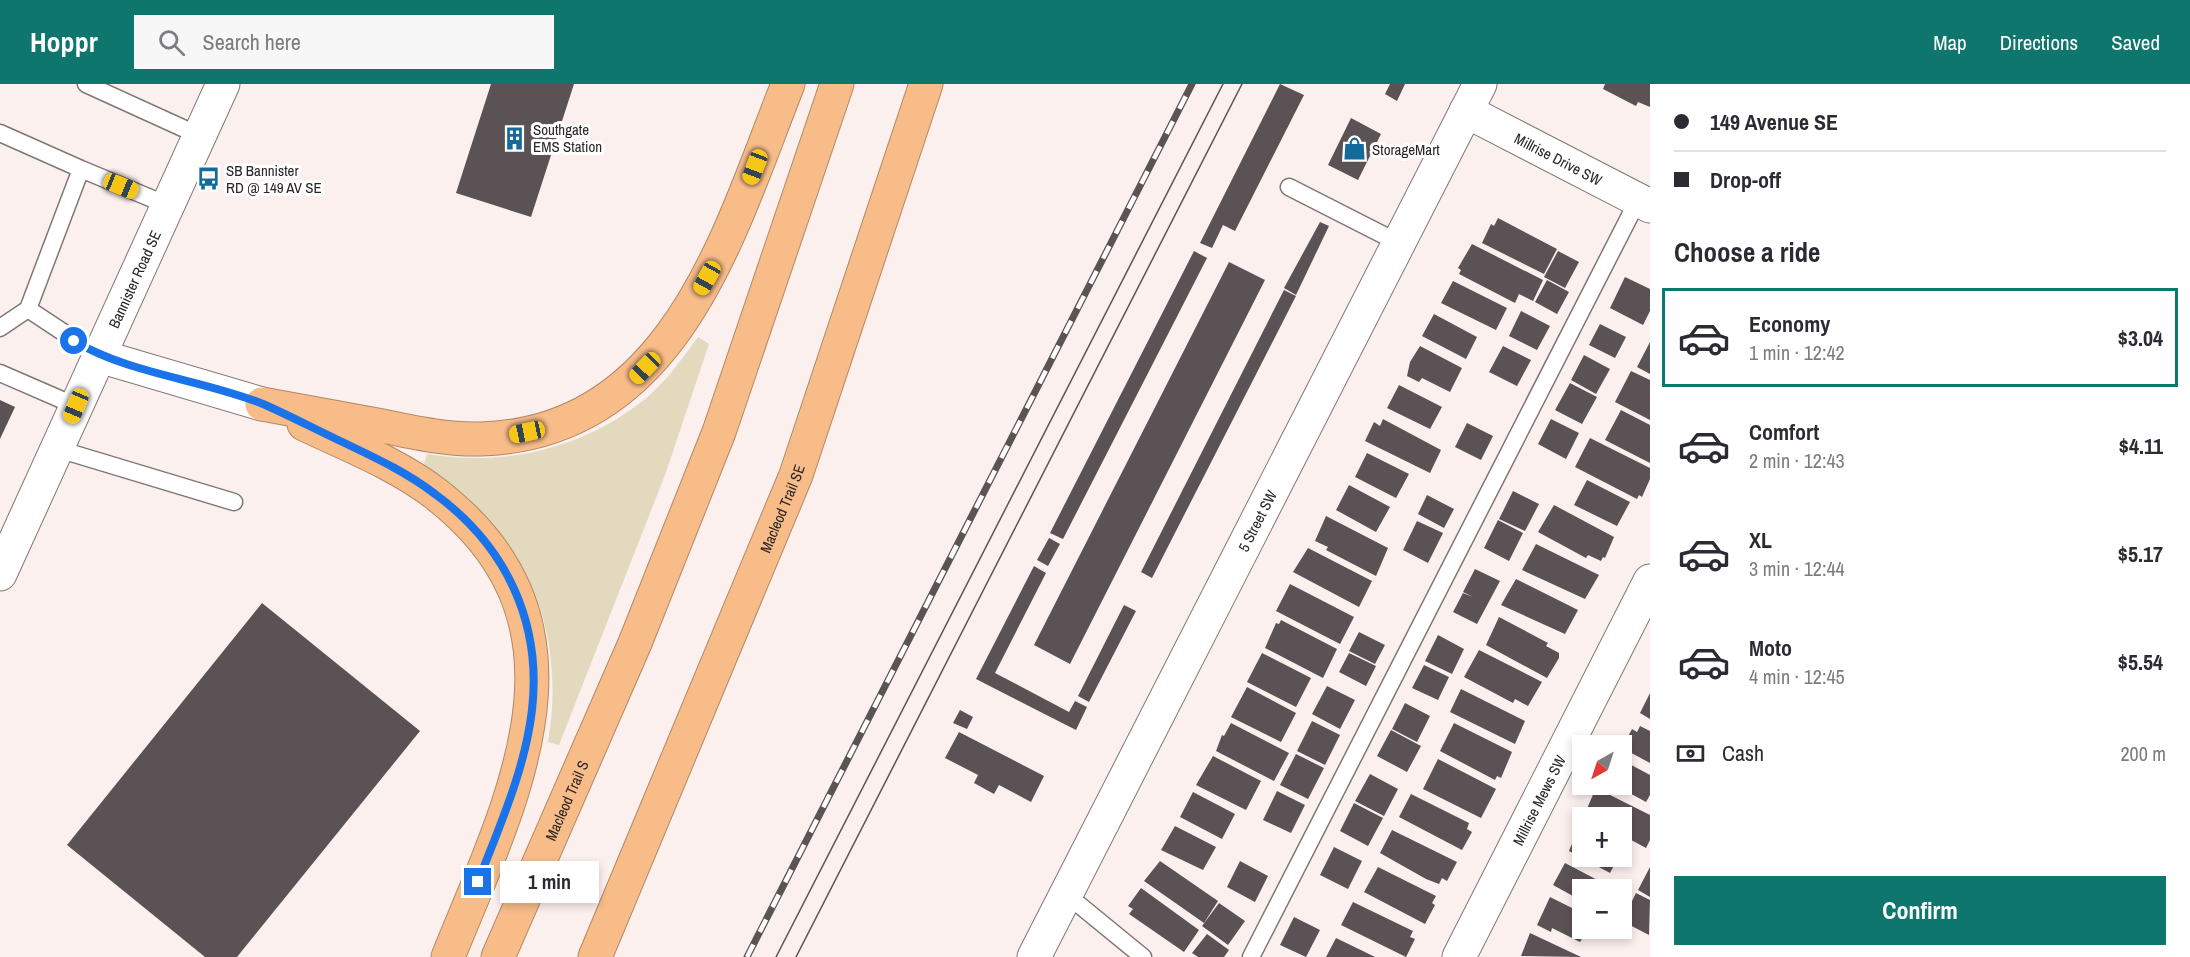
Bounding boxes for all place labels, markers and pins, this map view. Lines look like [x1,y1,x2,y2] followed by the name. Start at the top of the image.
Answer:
[533,119,602,157] place label: Southgate EMS Station
[502,125,528,151] building icon: Southgate EMS Station
[1341,136,1367,162] shop icon: StorageMart
[1372,139,1440,160] place label: StorageMart
[226,160,322,198] place label: SB Bannister RD @ 149 AV SE
[195,166,221,192] bus stop icon: SB Bannister RD @ 149 AV SE

